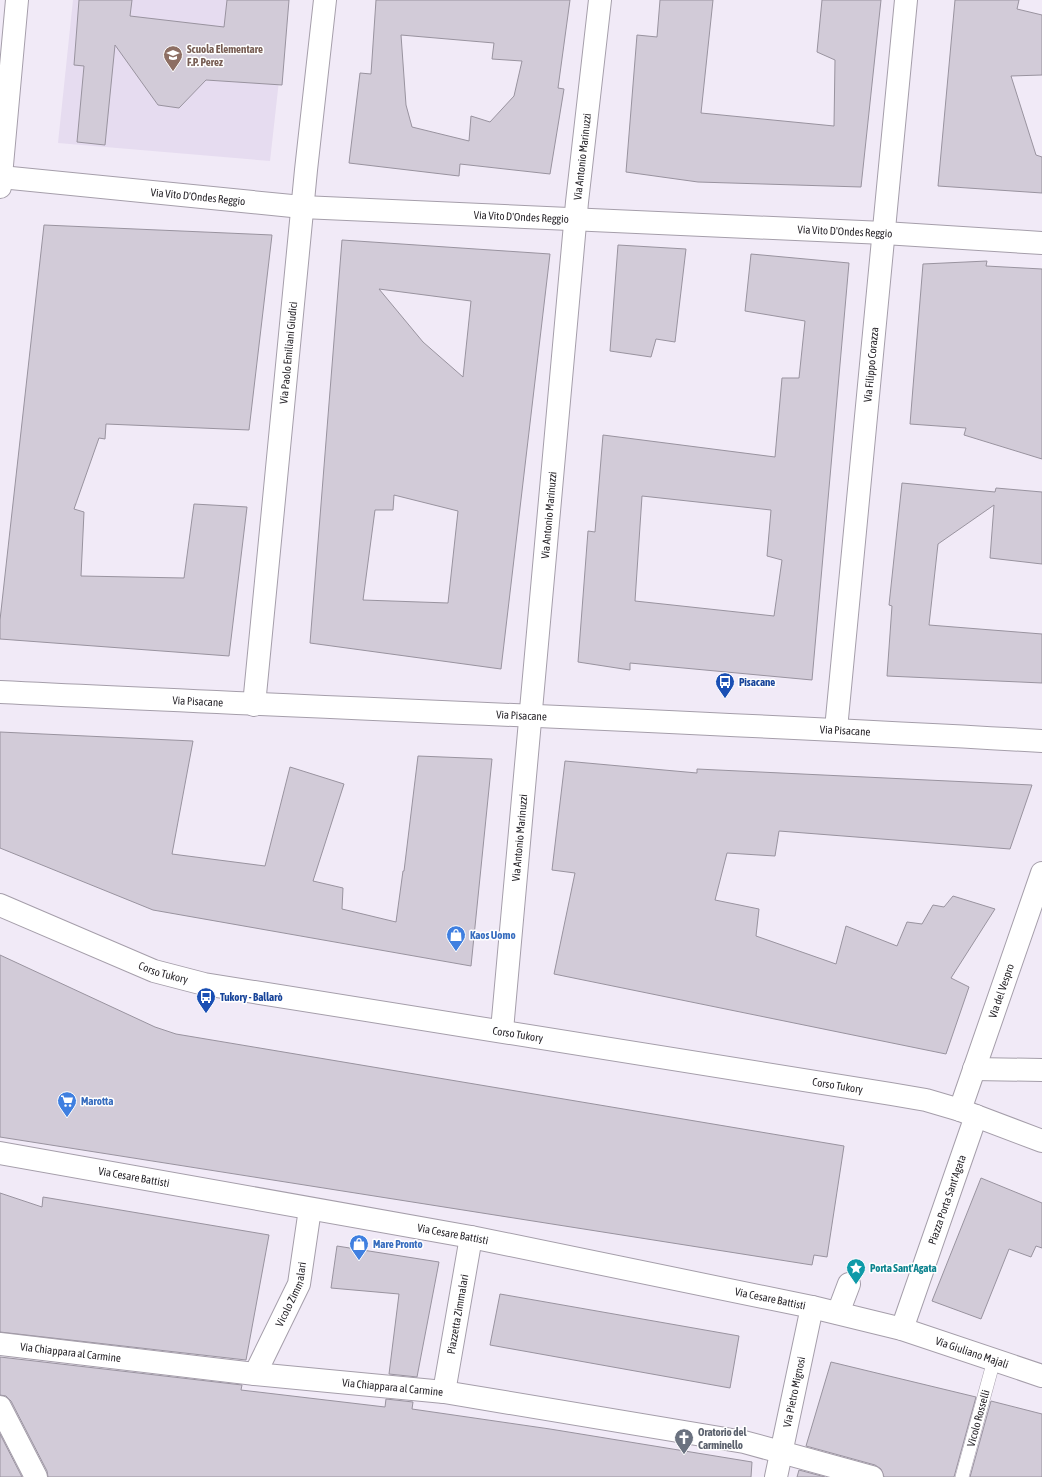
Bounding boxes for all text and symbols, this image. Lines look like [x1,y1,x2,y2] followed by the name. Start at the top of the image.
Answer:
[187,43,263,68] place label: Scuola Elementare F.P. Perez
[162,44,184,72] school or university icon: Scuola Elementare F.P. Perez
[571,113,593,201] street label: Via Antonio Marinuzzi
[150,186,246,207] street label: Via Vito D'Ondes Reggio
[474,209,569,225] street label: Via Vito D'Ondes Reggio
[797,223,893,240] street label: Via Vito D'Ondes Reggio
[277,301,299,404] street label: Via Paolo Emiliani Giudici
[861,327,881,403] street label: Via Filippo Corazza
[539,471,559,559] street label: Via Antonio Marinuzzi
[714,671,736,699] bus stop icon: Pisacane
[739,676,775,688] place label: Pisacane
[172,694,223,708] street label: Via Pisacane
[496,708,547,723] street label: Via Pisacane
[819,723,871,738] street label: Via Pisacane
[509,794,529,882] street label: Via Antonio Marinuzzi
[445,924,467,952] shop icon: Kaos Uomo
[470,929,516,941] place label: Kaos Uomo
[137,959,190,986] street label: Corso Tukory
[986,962,1016,1020] street label: Via del Vespro
[195,986,217,1014] bus stop icon: Tukory - Ballarò
[220,991,283,1003] place label: Tukory - Ballarò
[492,1024,544,1044] street label: Corso Tukory
[812,1076,864,1096] street label: Corso Tukory
[56,1090,78,1118] supermarket icon: Marotta
[81,1095,113,1107] place label: Marotta
[926,1153,968,1246] street label: Piazza Porta Sant'Agata
[97,1165,170,1189] street label: Via Cesare Battisti
[416,1222,489,1246] street label: Via Cesare Battisti
[348,1233,370,1261] shop icon: Mare Pronto
[373,1238,423,1250] place label: Mare Pronto
[845,1257,867,1285] place icon: Porta Sant'Agata
[273,1261,308,1329] street label: Vicolo Zimmalari
[870,1262,937,1274] place label: Porta Sant'Agata
[445,1273,470,1355] street label: Piazzetta Zimmalari
[734,1285,807,1312] street label: Via Cesare Battisti
[934,1335,1010,1370] street label: Via Giuliano Majali
[19,1340,122,1364] street label: Via Chiappara al Carmine
[781,1355,807,1428] street label: Via Pietro Mignosi
[342,1376,444,1398] street label: Via Chiappara al Carmine
[965,1388,992,1448] street label: Vicolo Rosselli
[698,1426,747,1451] place label: Oratorio del Carminello
[673,1427,695,1455] church icon: Oratorio del Carminello

